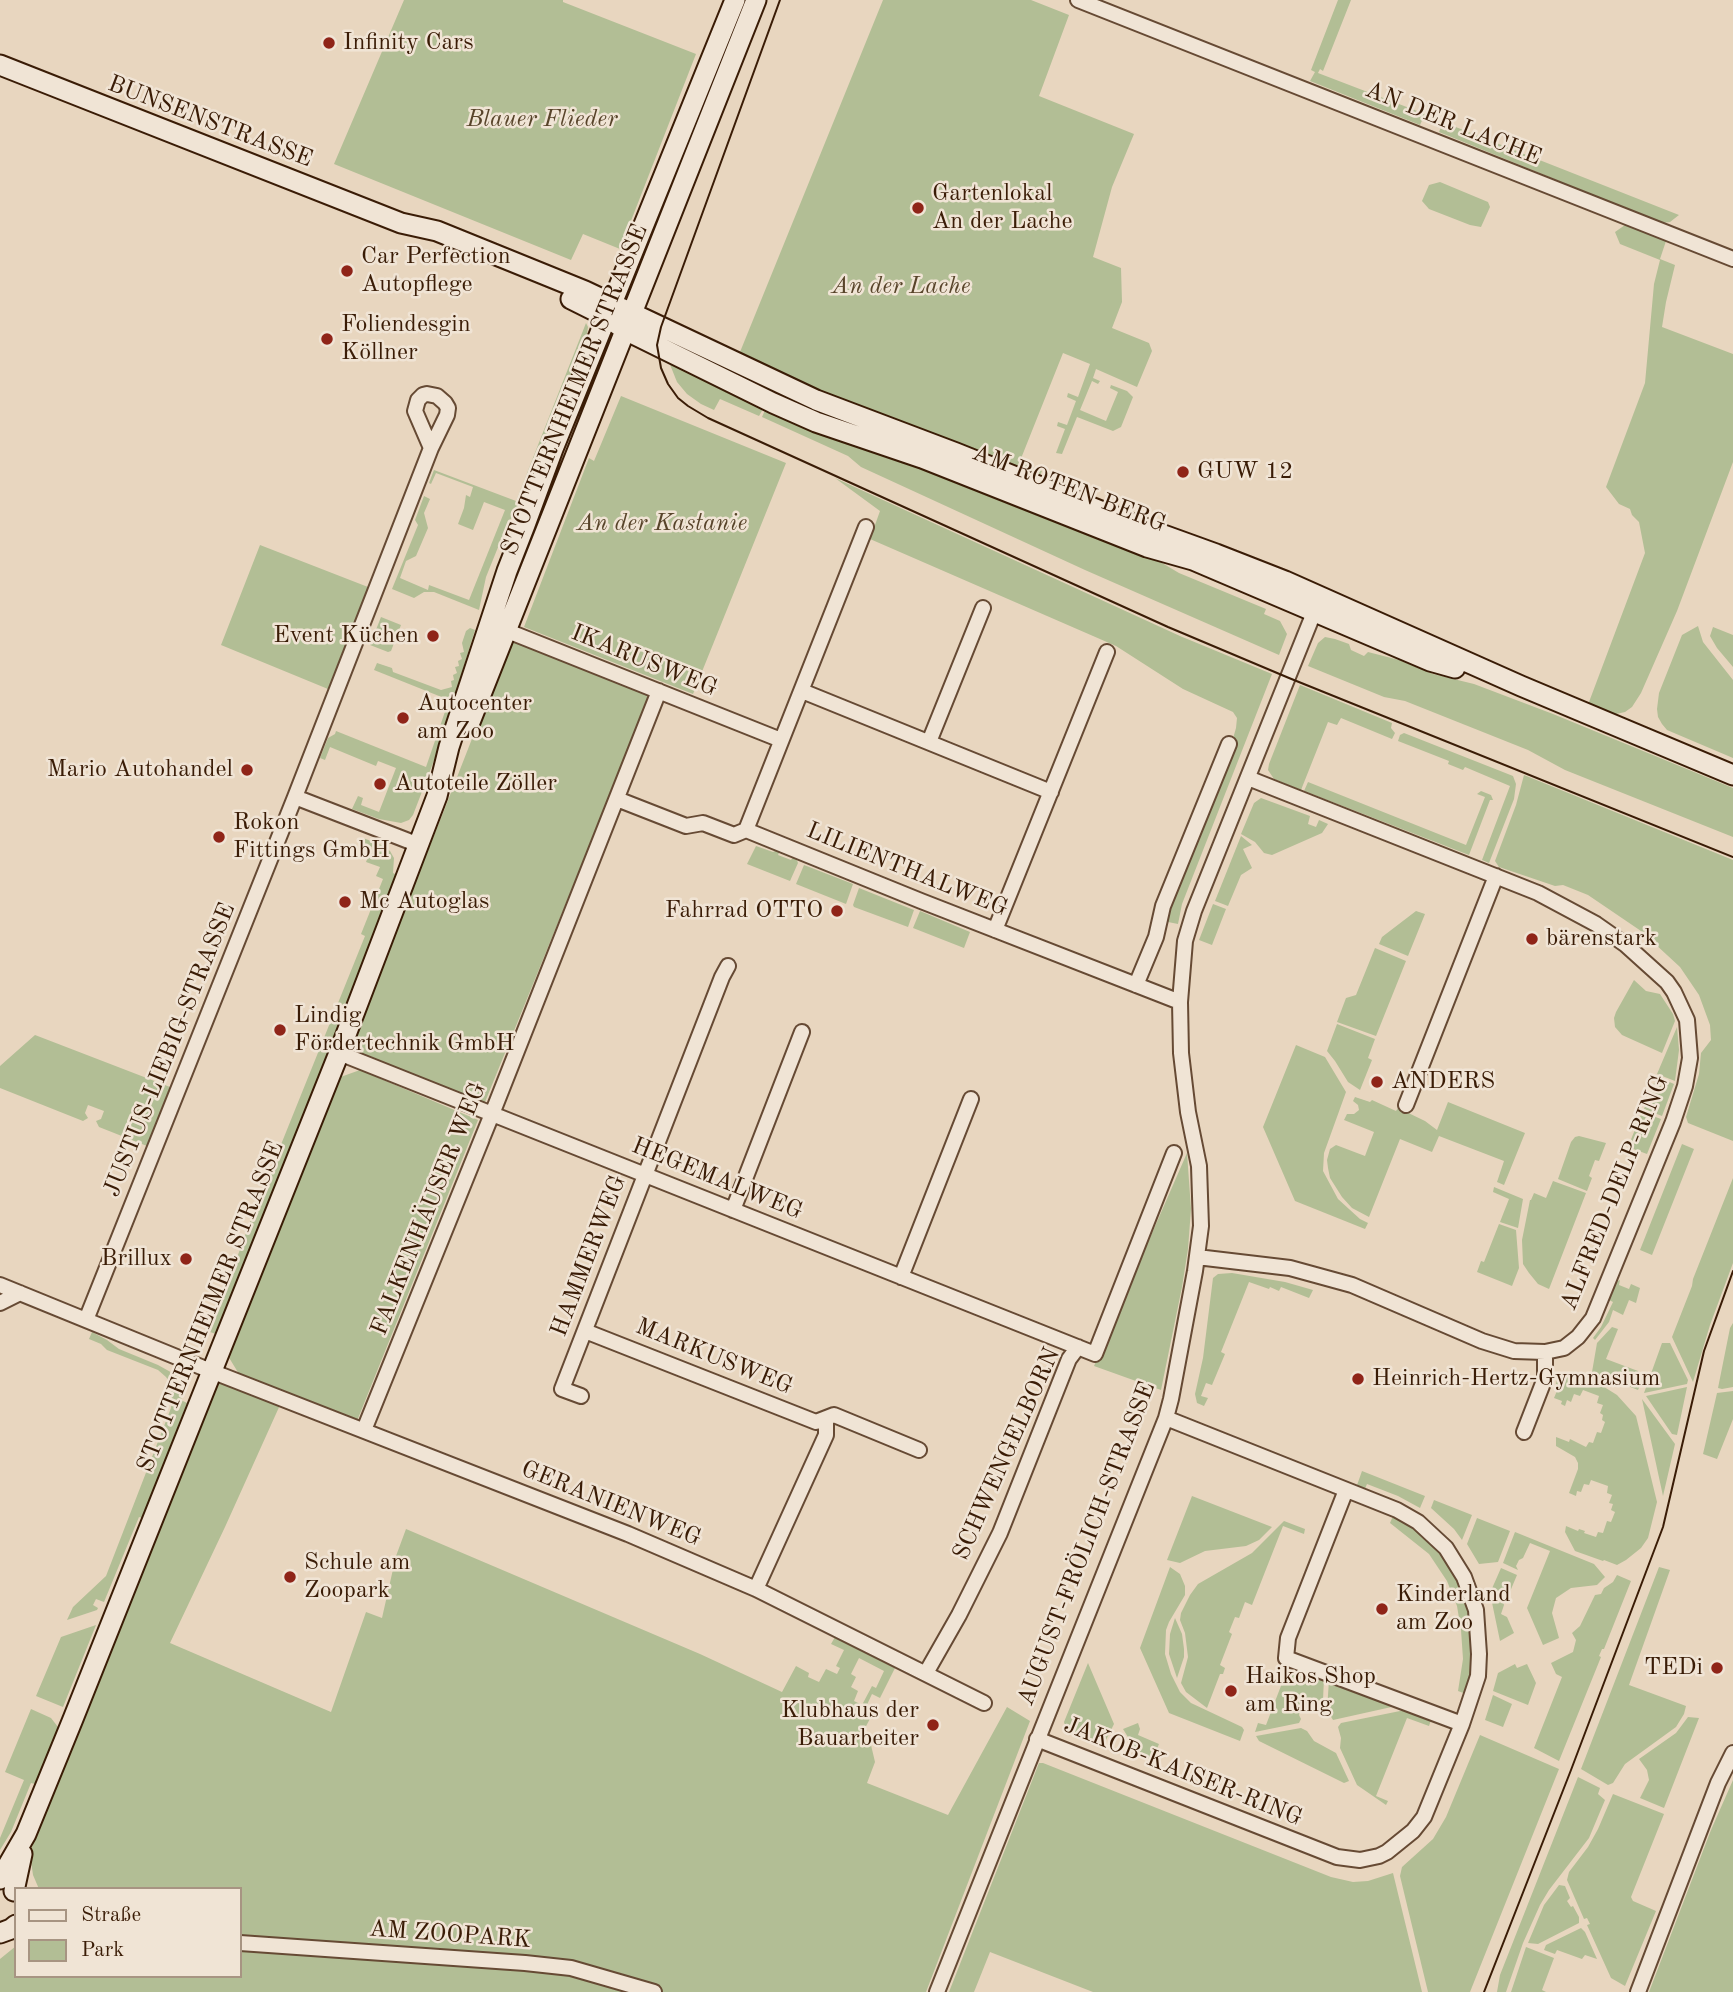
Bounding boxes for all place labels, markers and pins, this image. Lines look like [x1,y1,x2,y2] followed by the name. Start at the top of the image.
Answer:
[343,29,474,57] place label: Infinity Cars
[321,35,337,51] marker: Infinity Cars
[932,180,1073,236] place label: Gartenlokal An der Lache
[910,200,926,216] marker: Gartenlokal An der Lache
[361,243,511,299] place label: Car Perfection Autopflege
[339,263,355,279] marker: Car Perfection Autopflege
[341,311,471,367] place label: Foliendesgin Köllner
[319,331,335,347] marker: Foliendesgin Köllner
[1197,458,1293,486] place label: GUW 12
[1175,464,1191,480] marker: GUW 12
[273,622,419,650] place label: Event Küchen
[425,628,441,644] marker: Event Küchen
[417,690,532,746] place label: Autocenter am Zoo
[395,710,411,726] marker: Autocenter am Zoo
[47,756,233,784] place label: Mario Autohandel
[239,762,255,778] marker: Mario Autohandel
[394,770,557,798] place label: Autoteile Zöller
[372,776,388,792] marker: Autoteile Zöller
[233,809,390,865] place label: Rokon Fittings GmbH
[211,829,227,845] marker: Rokon Fittings GmbH
[359,888,489,916] place label: Mc Autoglas
[337,894,353,910] marker: Mc Autoglas
[665,897,823,925] place label: Fahrrad OTTO
[829,903,845,919] marker: Fahrrad OTTO
[1546,925,1657,953] place label: bärenstark
[1524,931,1540,947] marker: bärenstark
[294,1002,515,1058] place label: Lindig Fördertechnik GmbH
[272,1022,288,1038] marker: Lindig Fördertechnik GmbH
[1391,1068,1495,1096] place label: ANDERS
[1369,1074,1385,1090] marker: ANDERS
[101,1245,172,1273] place label: Brillux
[178,1251,194,1267] marker: Brillux
[1372,1365,1660,1393] place label: Heinrich-Hertz-Gymnasium
[1350,1371,1366,1387] marker: Heinrich-Hertz-Gymnasium
[304,1549,410,1605] place label: Schule am Zoopark
[282,1569,298,1585] marker: Schule am Zoopark
[1396,1581,1511,1637] place label: Kinderland am Zoo
[1374,1601,1390,1617] marker: Kinderland am Zoo
[1644,1654,1703,1682] place label: TEDi
[1709,1660,1725,1676] marker: TEDi
[1245,1663,1376,1719] place label: Haikos Shop am Ring
[1223,1683,1239,1699] marker: Haikos Shop am Ring
[781,1697,919,1753] place label: Klubhaus der Bauarbeiter
[925,1717,941,1733] marker: Klubhaus der Bauarbeiter

